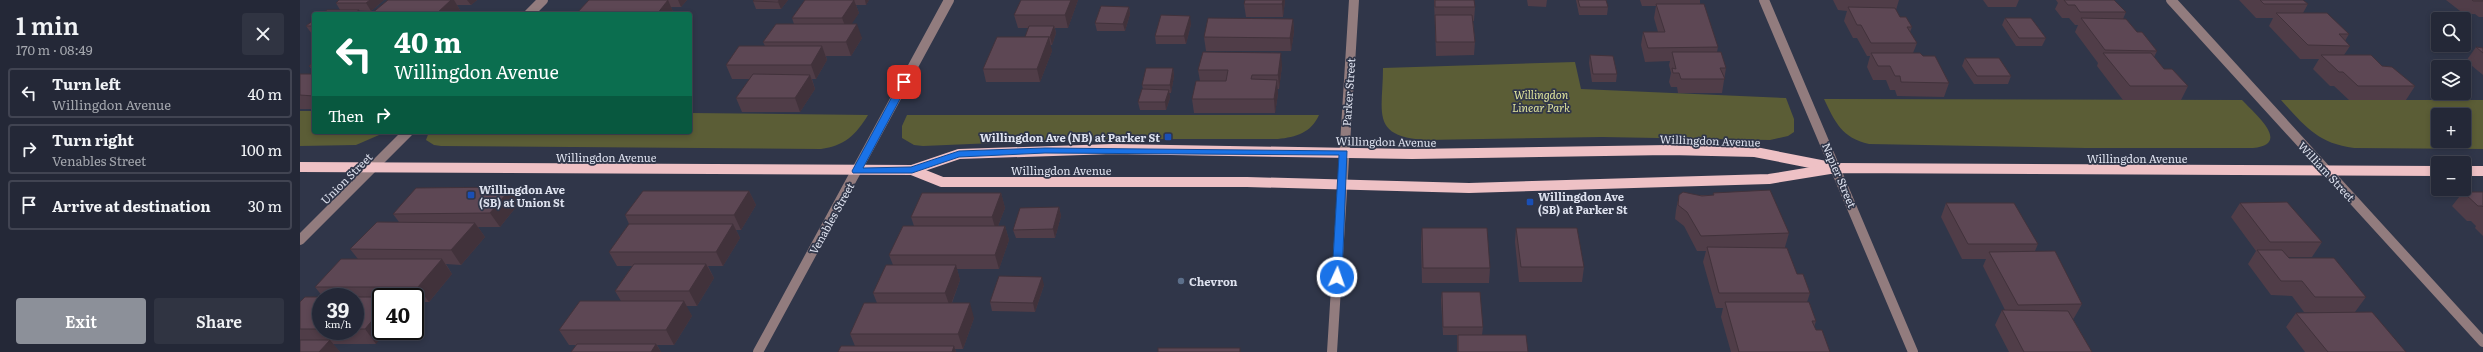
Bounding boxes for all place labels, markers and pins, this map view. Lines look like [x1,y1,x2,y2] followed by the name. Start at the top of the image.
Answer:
[887,65,921,99] pin
[980,129,1160,145] place label: Willingdon Ave (NB) at Parker St
[1163,132,1173,142] marker: Willingdon Ave (NB) at Parker St
[479,181,565,210] place label: Willingdon Ave (SB) at Union St
[1538,188,1628,217] place label: Willingdon Ave (SB) at Parker St
[466,190,476,200] marker: Willingdon Ave (SB) at Union St
[1525,197,1535,207] marker: Willingdon Ave (SB) at Parker St
[1189,273,1238,289] place label: Chevron
[1176,276,1186,286] marker: Chevron

